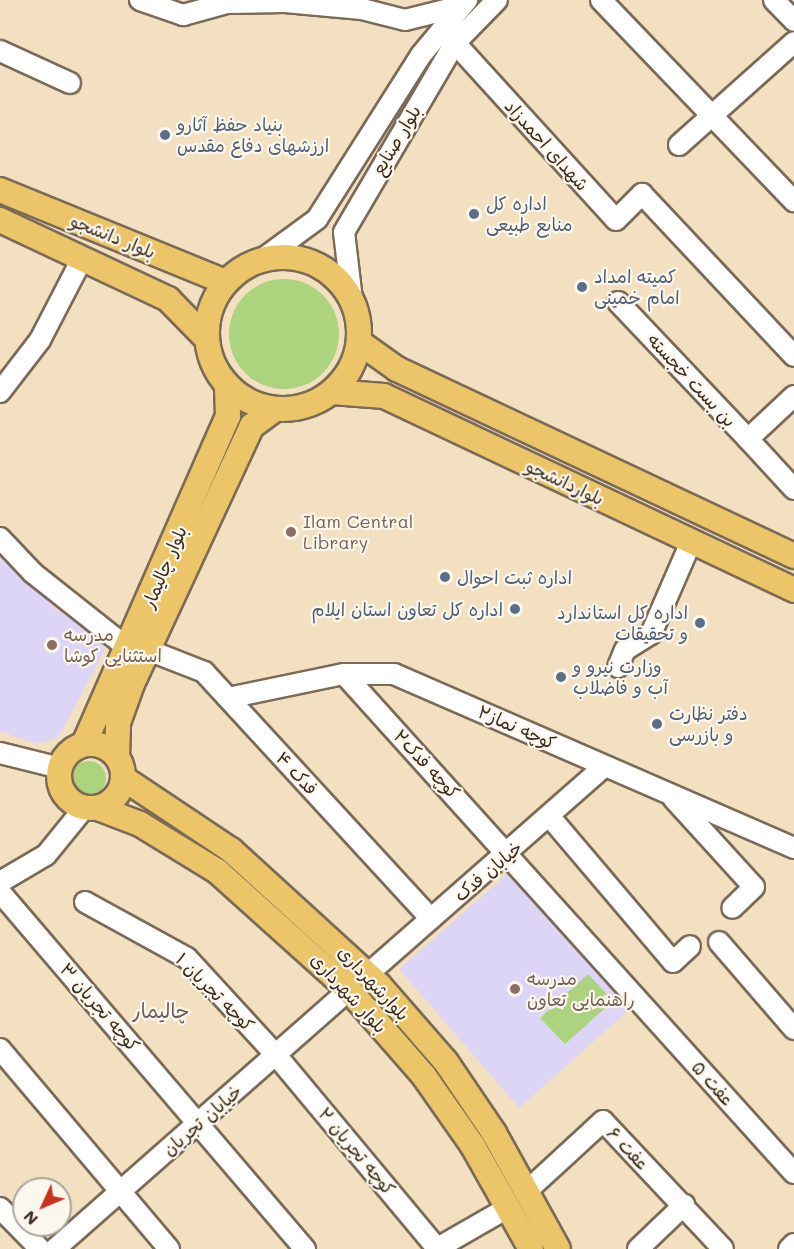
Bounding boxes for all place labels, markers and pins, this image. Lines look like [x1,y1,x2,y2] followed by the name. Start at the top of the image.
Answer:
[177,114,329,156] place label: بنیاد حفظ آثارو ارزشهای دفاع مقدس
[158,128,172,142] marker: بنیاد حفظ آثارو ارزشهای دفاع مقدس
[486,193,572,236] place label: اداره کل منابع طبیعی
[467,207,481,221] marker: اداره کل منابع طبیعی
[594,266,680,308] place label: کمیته امداد امام خمینی
[575,280,589,294] marker: کمیته امداد امام خمینی
[303,511,413,554] place label: Ilam Central Library
[284,525,298,539] marker: Ilam Central Library
[457,566,572,588] place label: اداره ثبت احوال
[438,570,452,584] marker: اداره ثبت احوال
[311,598,503,620] place label: اداره کل تعاون استان ایلام
[508,602,522,616] marker: اداره کل تعاون استان ایلام
[557,602,688,644] place label: اداره کل استاندارد و تحقیقات
[693,616,707,630] marker: اداره کل استاندارد و تحقیقات
[64,624,162,666] place label: مدرسه استثنایی کوشا
[45,638,59,652] marker: مدرسه استثنایی کوشا
[573,656,668,698] place label: وزارت نیرو و آب و فاضلاب
[554,670,568,684] marker: وزارت نیرو و آب و فاضلاب
[669,703,748,746] place label: دفتر نظارت و بازرسی
[650,717,664,731] marker: دفتر نظارت و بازرسی
[527,968,635,1010] place label: مدرسه راهنمایی تعاون
[508,982,522,996] marker: مدرسه راهنمایی تعاون

